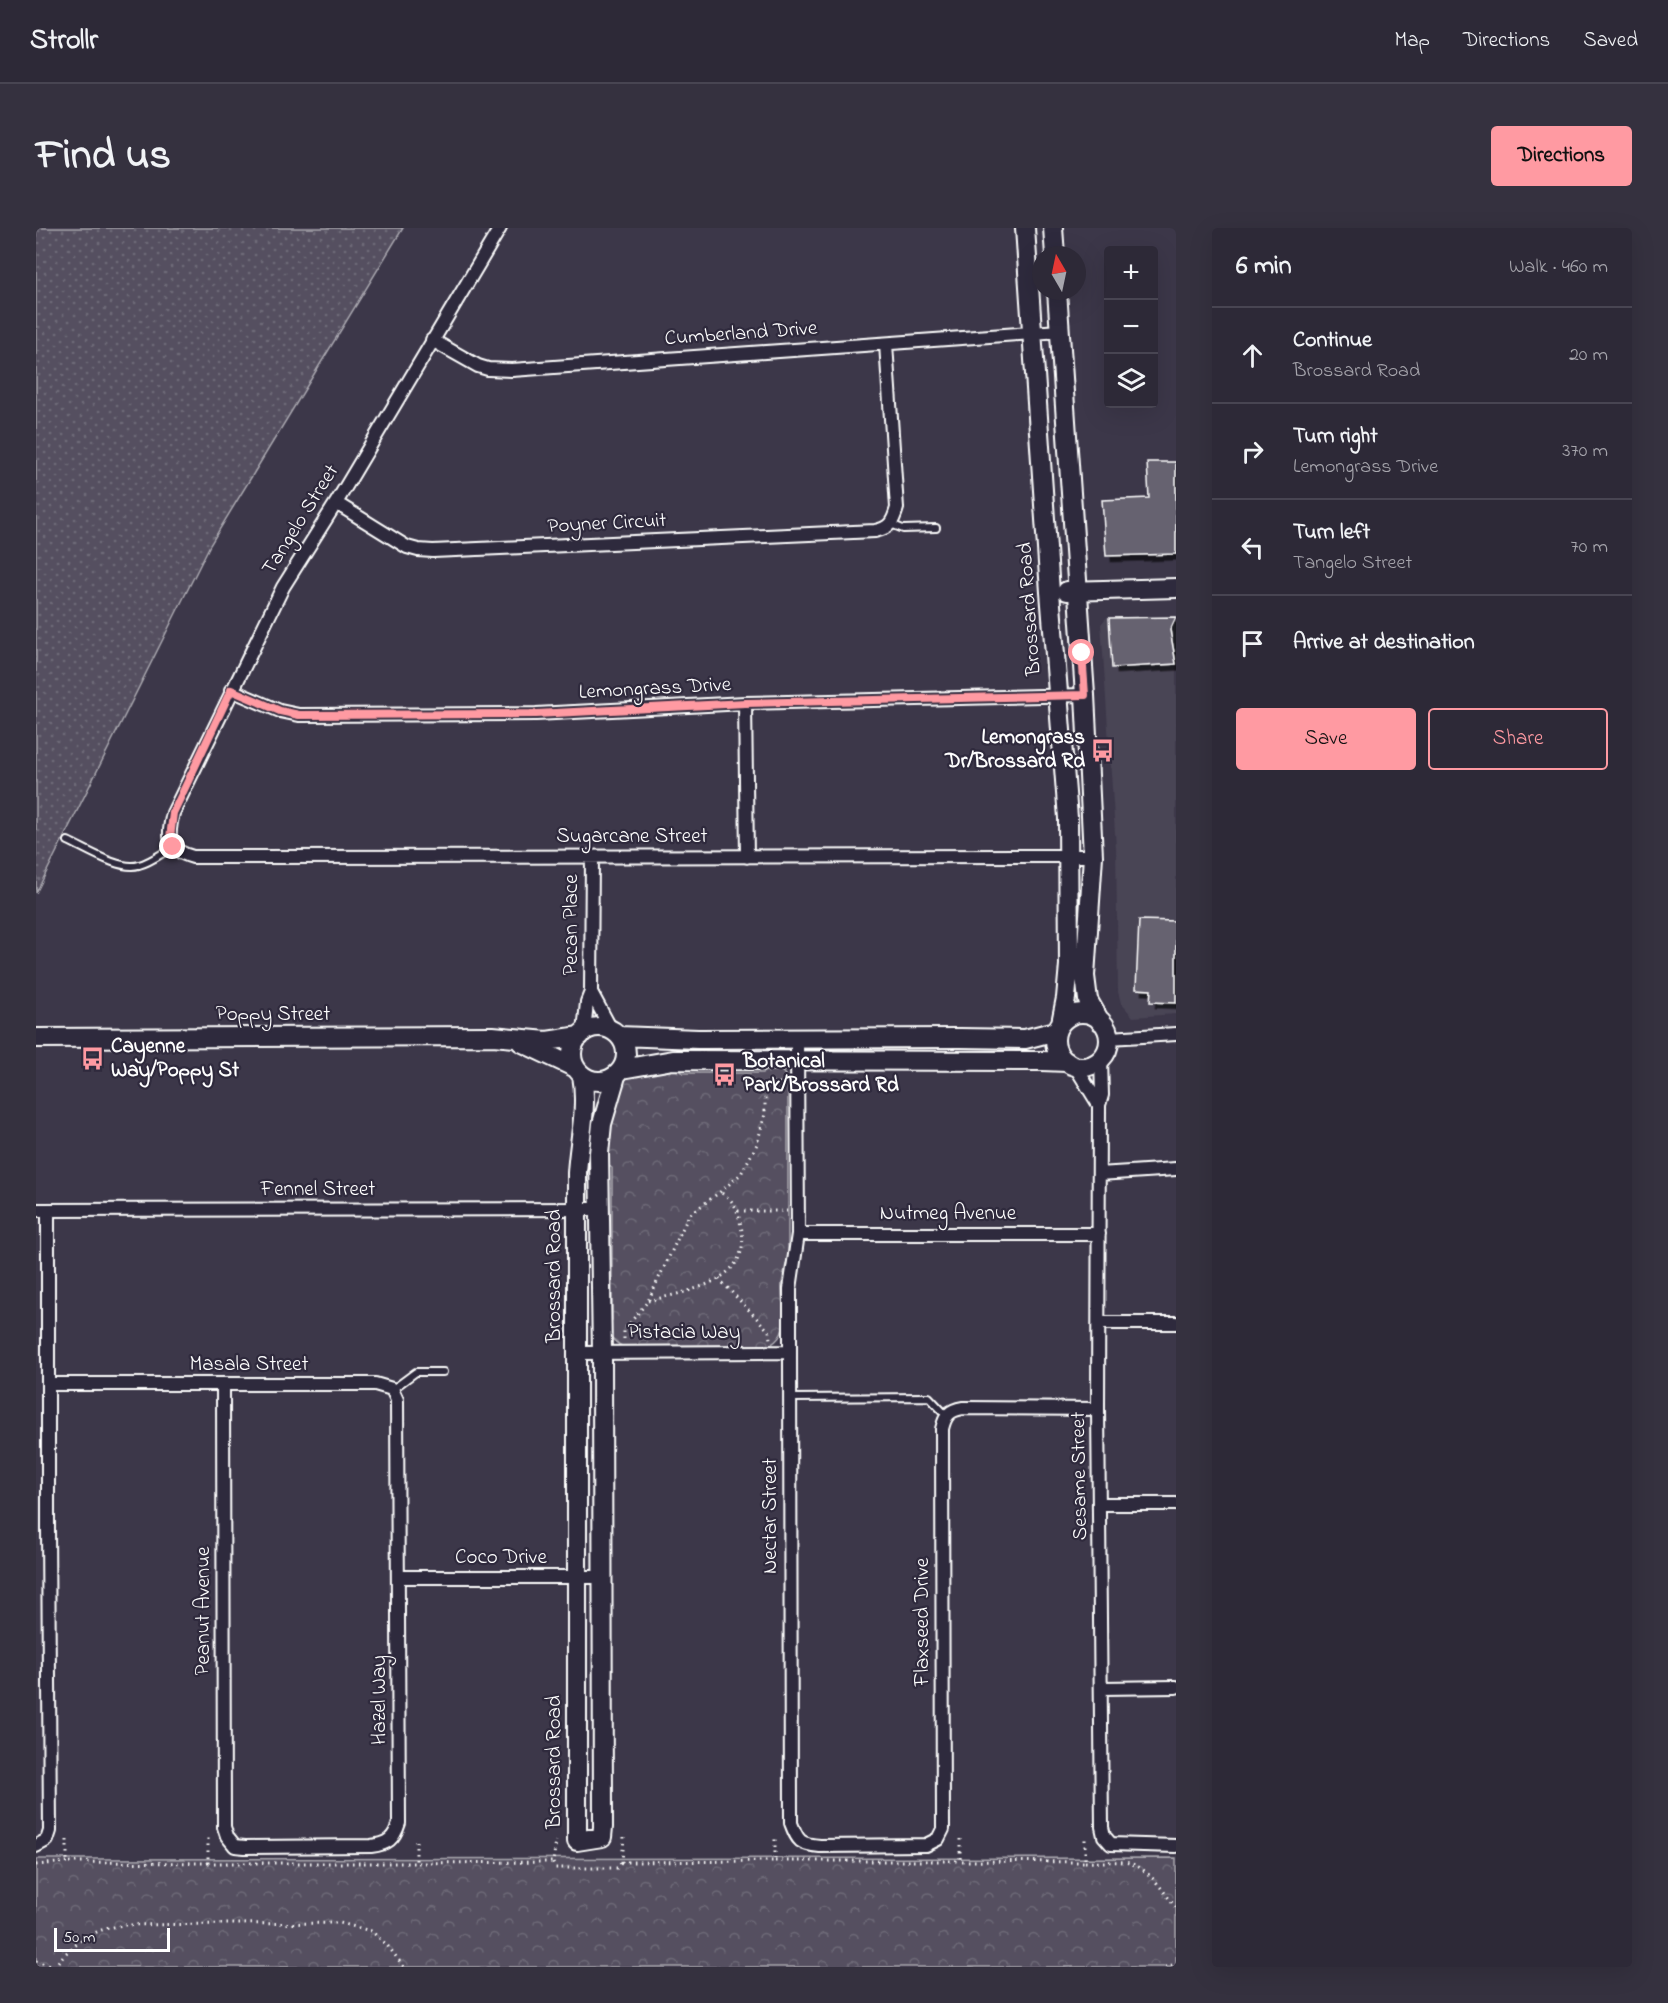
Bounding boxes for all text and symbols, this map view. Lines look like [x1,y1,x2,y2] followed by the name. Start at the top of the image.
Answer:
[30,21,98,62] text: Strollr
[1394,26,1430,56] text: Map
[1463,26,1550,56] text: Directions
[1583,26,1638,56] text: Saved
[36,126,171,187] text: Find us
[1491,126,1632,186] button: Directions
[1032,246,1086,300] north arrow
[1104,246,1158,408] map controls
[1104,246,1158,300] button: +
[1236,248,1292,286] text: 6 min
[1509,253,1608,282] text: Walk · 460 m
[1104,300,1158,354] button: −
[664,314,819,354] street label: Cumberland Drive
[1293,325,1372,357] text: Continue
[1236,339,1269,372] icon: ahead
[1569,341,1608,370] text: 20 m
[1104,354,1158,408] button: layers
[1293,357,1420,386] text: Brossard Road
[1293,421,1378,453] text: Turn right
[1236,435,1269,468] icon: right
[1562,437,1608,466] text: 370 m
[1293,453,1438,482] text: Lemongrass Drive
[255,459,349,582] street label: Tangelo Street
[547,506,667,544] street label: Poyner Circuit
[1293,517,1370,549] text: Turn left
[1236,531,1269,564] icon: left
[1571,533,1608,562] text: 70 m
[1010,541,1050,678] street label: Brossard Road
[1293,549,1412,578] text: Tangelo Street
[1236,627,1269,660] icon: arrive
[1293,627,1475,659] text: Arrive at destination
[1068,639,1094,665] route start
[578,670,733,710] street label: Lemongrass Drive
[1236,708,1416,770] button: Save
[1428,708,1608,770] button: Share
[944,723,1085,777] place label: Lemongrass Dr/Brossard Rd
[1090,737,1116,763] bus stop icon: Lemongrass Dr/Brossard Rd
[556,822,708,854] street label: Sugarcane Street
[159,833,185,859] route end
[557,874,587,976] street label: Pecan Place
[216,1000,330,1032] street label: Poppy Street
[111,1032,240,1088] place label: Cayenne Way/Poppy St
[80,1046,106,1072] bus stop icon: Cayenne Way/Poppy St
[742,1047,899,1101] place label: Botanical Park/Brossard Rd
[712,1061,738,1087] bus stop icon: Botanical Park/Brossard Rd
[260,1175,375,1205] street label: Fennel Street
[880,1199,1017,1231] street label: Nutmeg Avenue
[540,1209,570,1344] street label: Brossard Road
[628,1318,740,1350] street label: Pistacia Way
[189,1350,309,1380] street label: Masala Street
[1064,1411,1096,1541] street label: Sesame Street
[756,1458,786,1574] street label: Nectar Street
[455,1543,547,1573] street label: Coco Drive
[189,1546,219,1676] street label: Peanut Avenue
[908,1557,938,1687] street label: Flaxseed Drive
[365,1655,397,1745] street label: Hazel Way
[540,1695,570,1830] street label: Brossard Road
[54,1925,170,1952] scale bar
[63,1926,95,1950] text: 50 m

